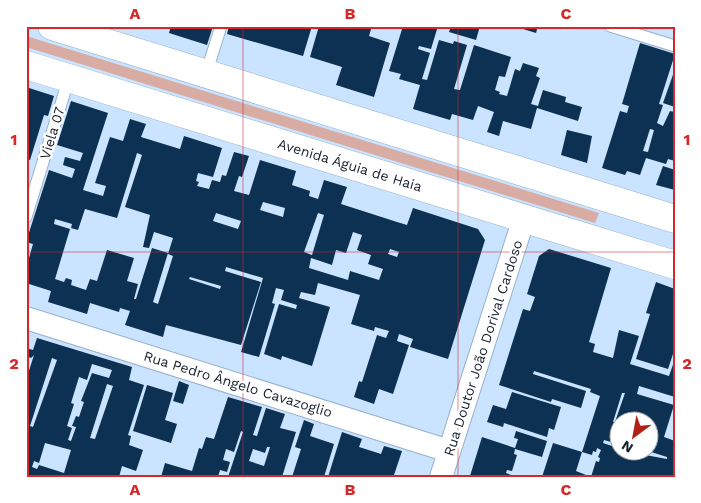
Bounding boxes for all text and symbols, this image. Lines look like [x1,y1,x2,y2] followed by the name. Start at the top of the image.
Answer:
[130,4,141,23] text: A
[345,4,356,23] text: B
[561,4,572,23] text: C
[36,105,68,161] street label: Viela 07
[11,130,17,149] text: 1
[684,130,690,149] text: 1
[276,135,424,195] street label: Avenida Águia de Haia
[440,238,526,458] street label: Rua Doutor João Dorival Cardoso
[142,348,334,420] street label: Rua Pedro Ângelo Cavazoglio
[9,354,19,373] text: 2
[682,354,692,373] text: 2
[608,410,658,460] north arrow
[618,437,636,457] text: N
[130,480,141,499] text: A
[345,480,356,499] text: B
[561,480,572,499] text: C

